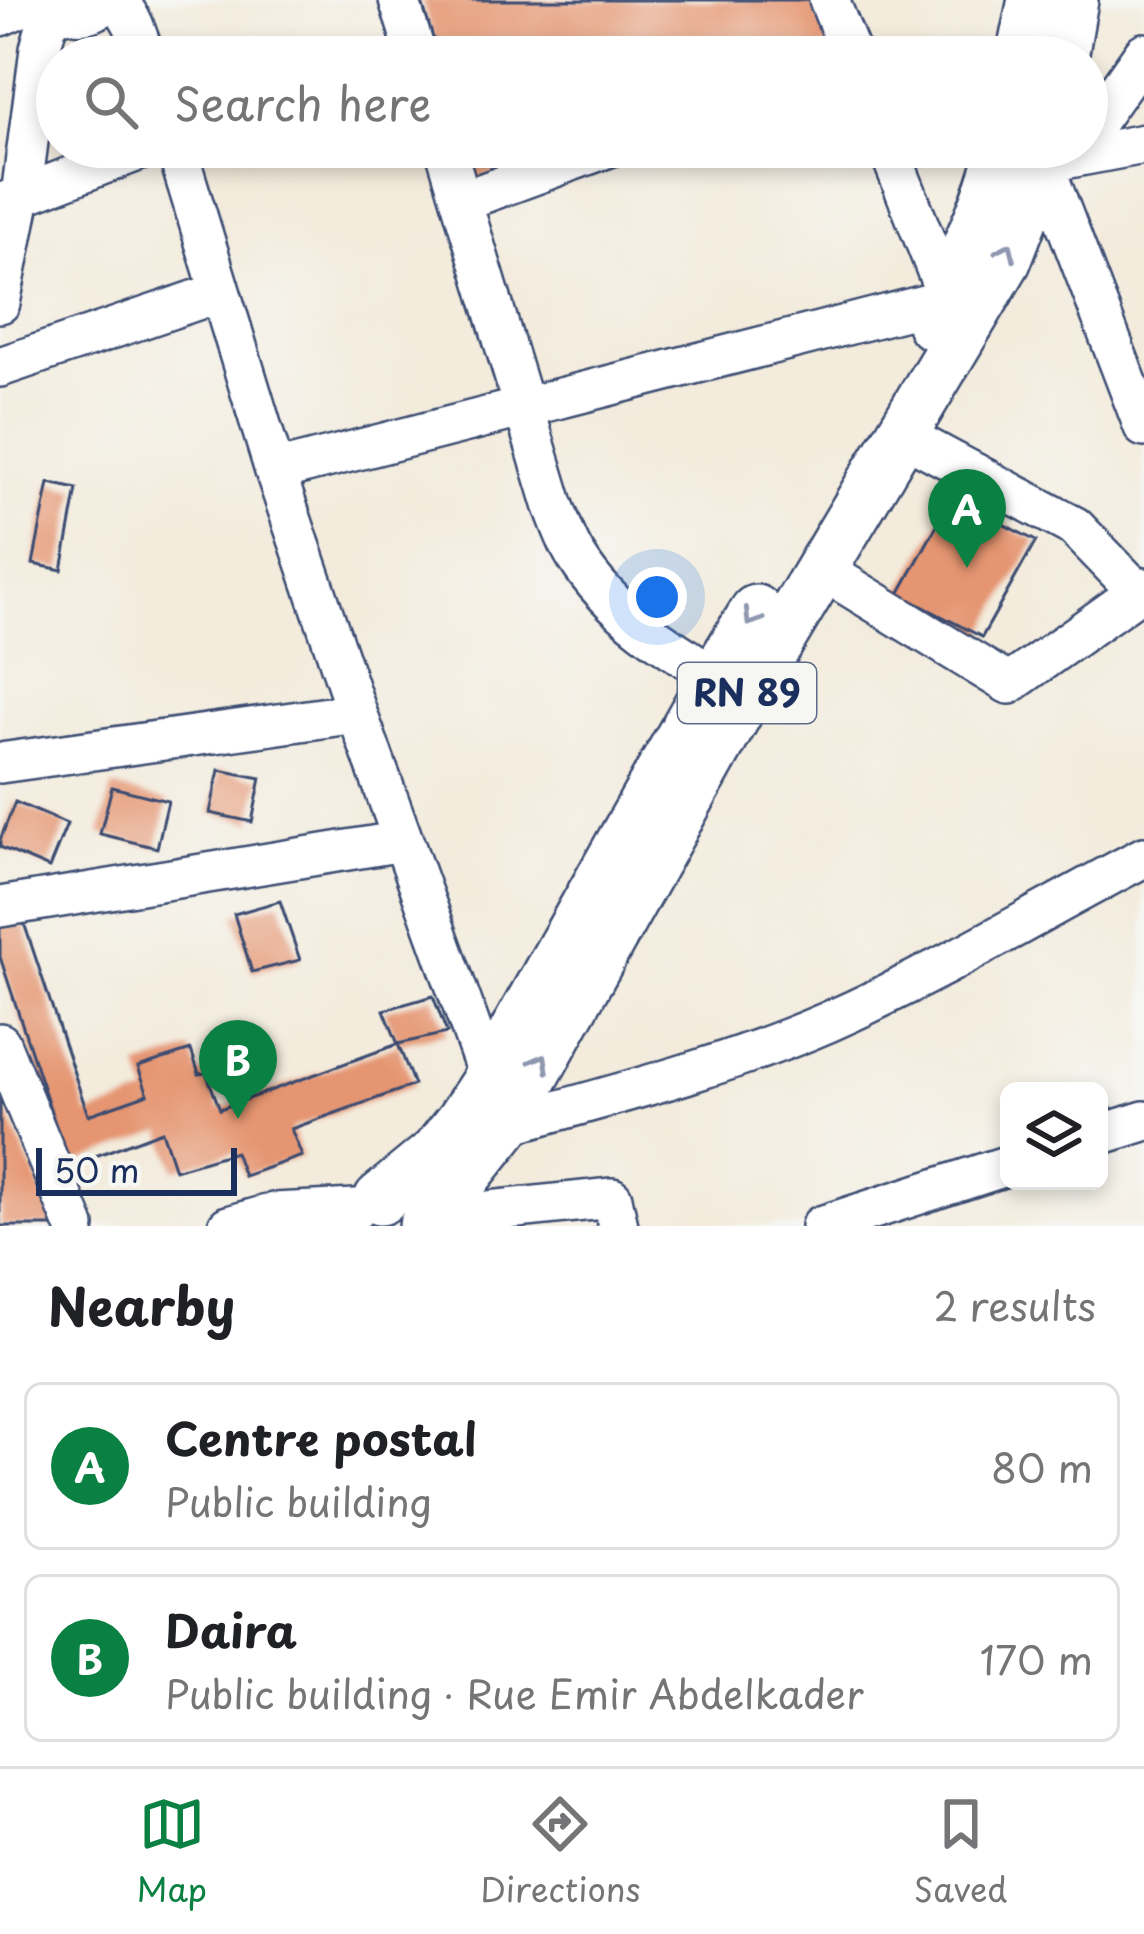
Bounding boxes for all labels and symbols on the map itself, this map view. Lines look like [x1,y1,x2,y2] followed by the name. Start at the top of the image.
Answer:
[993,242,1017,264] one-way arrow
[928,469,1006,568] pin: A
[627,567,687,627] your location
[744,605,766,627] one-way arrow
[678,663,816,723] road number: RN 89
[199,1020,277,1119] pin: B
[526,1054,549,1075] one-way arrow
[36,1142,237,1195] scale bar

